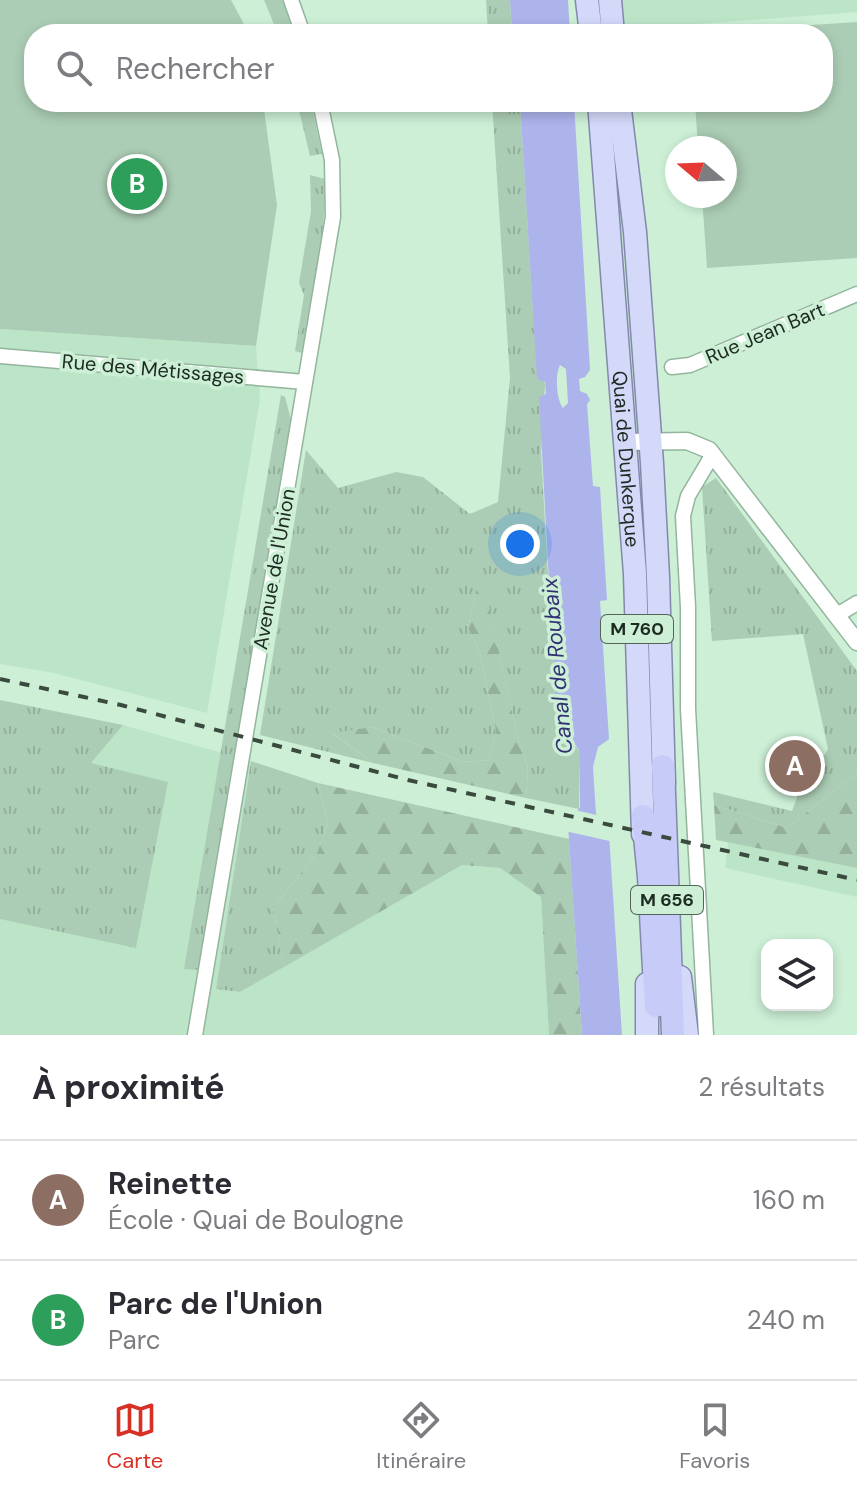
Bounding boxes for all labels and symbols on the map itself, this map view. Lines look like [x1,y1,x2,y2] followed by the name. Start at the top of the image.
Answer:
[665,136,737,208] north arrow
[111,154,163,214] pin: B
[701,296,829,370] street label: Rue Jean Bart
[61,348,245,390] street label: Rue des Métissages
[607,370,646,548] street label: Quai de Dunkerque
[247,487,301,651] street label: Avenue de l'Union
[500,524,540,564] your location
[535,576,579,755] water label: Canal de Roubaix
[601,615,673,643] road number: M 760
[769,736,821,796] pin: A
[631,886,703,914] road number: M 656

